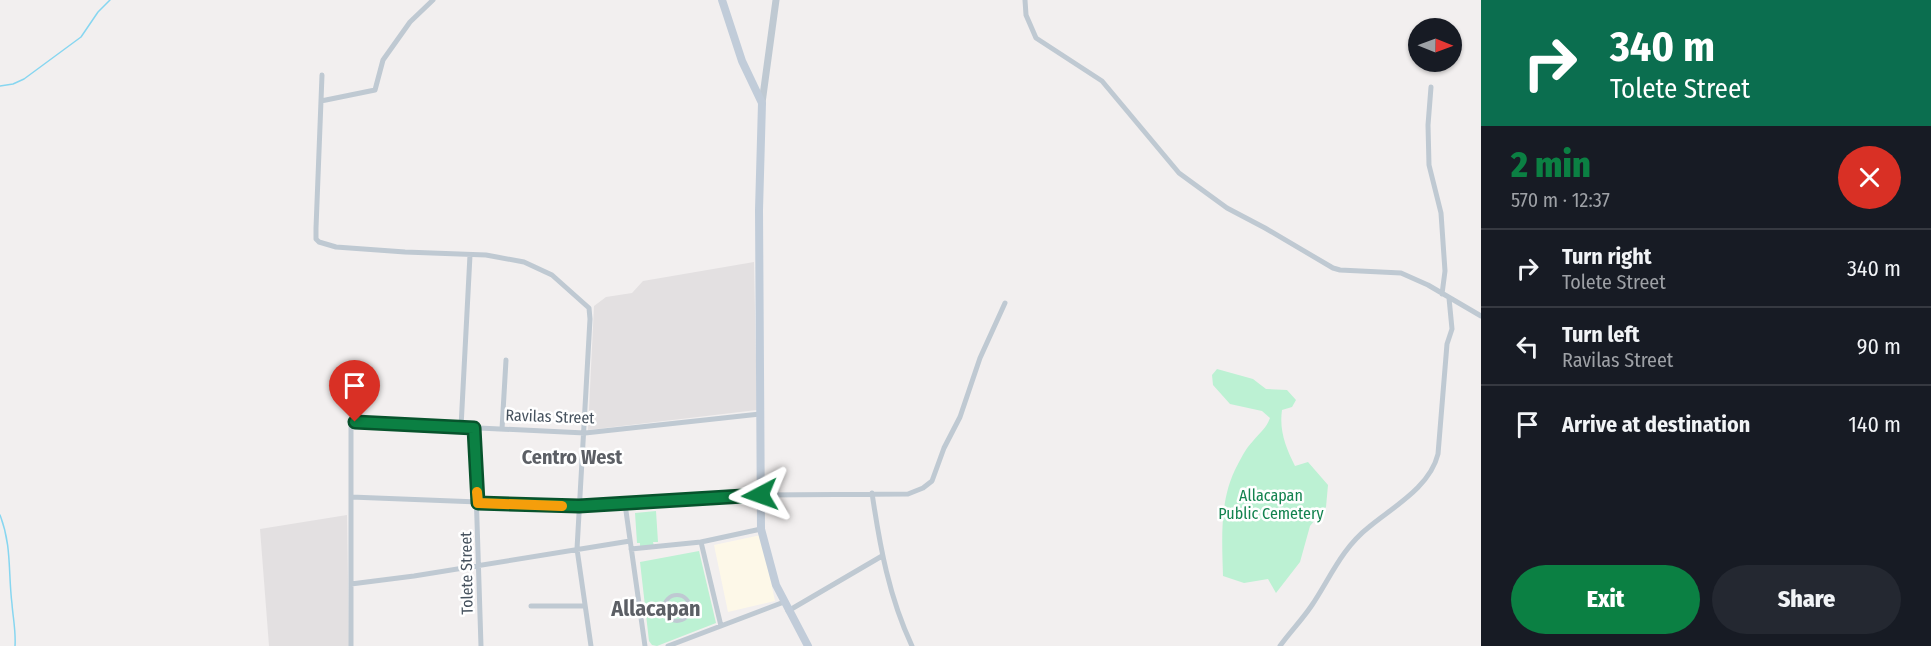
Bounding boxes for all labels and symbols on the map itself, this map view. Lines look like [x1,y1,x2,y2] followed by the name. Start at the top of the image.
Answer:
[1408,18,1462,72] north arrow
[329,360,380,422] pin
[505,405,596,428] street label: Ravilas Street
[522,445,623,469] district label: Centro West
[728,463,792,527] position arrow
[1218,486,1324,523] park label: Allacapan Public Cemetery
[456,531,477,615] street label: Tolete Street
[610,595,701,622] district label: Allacapan

